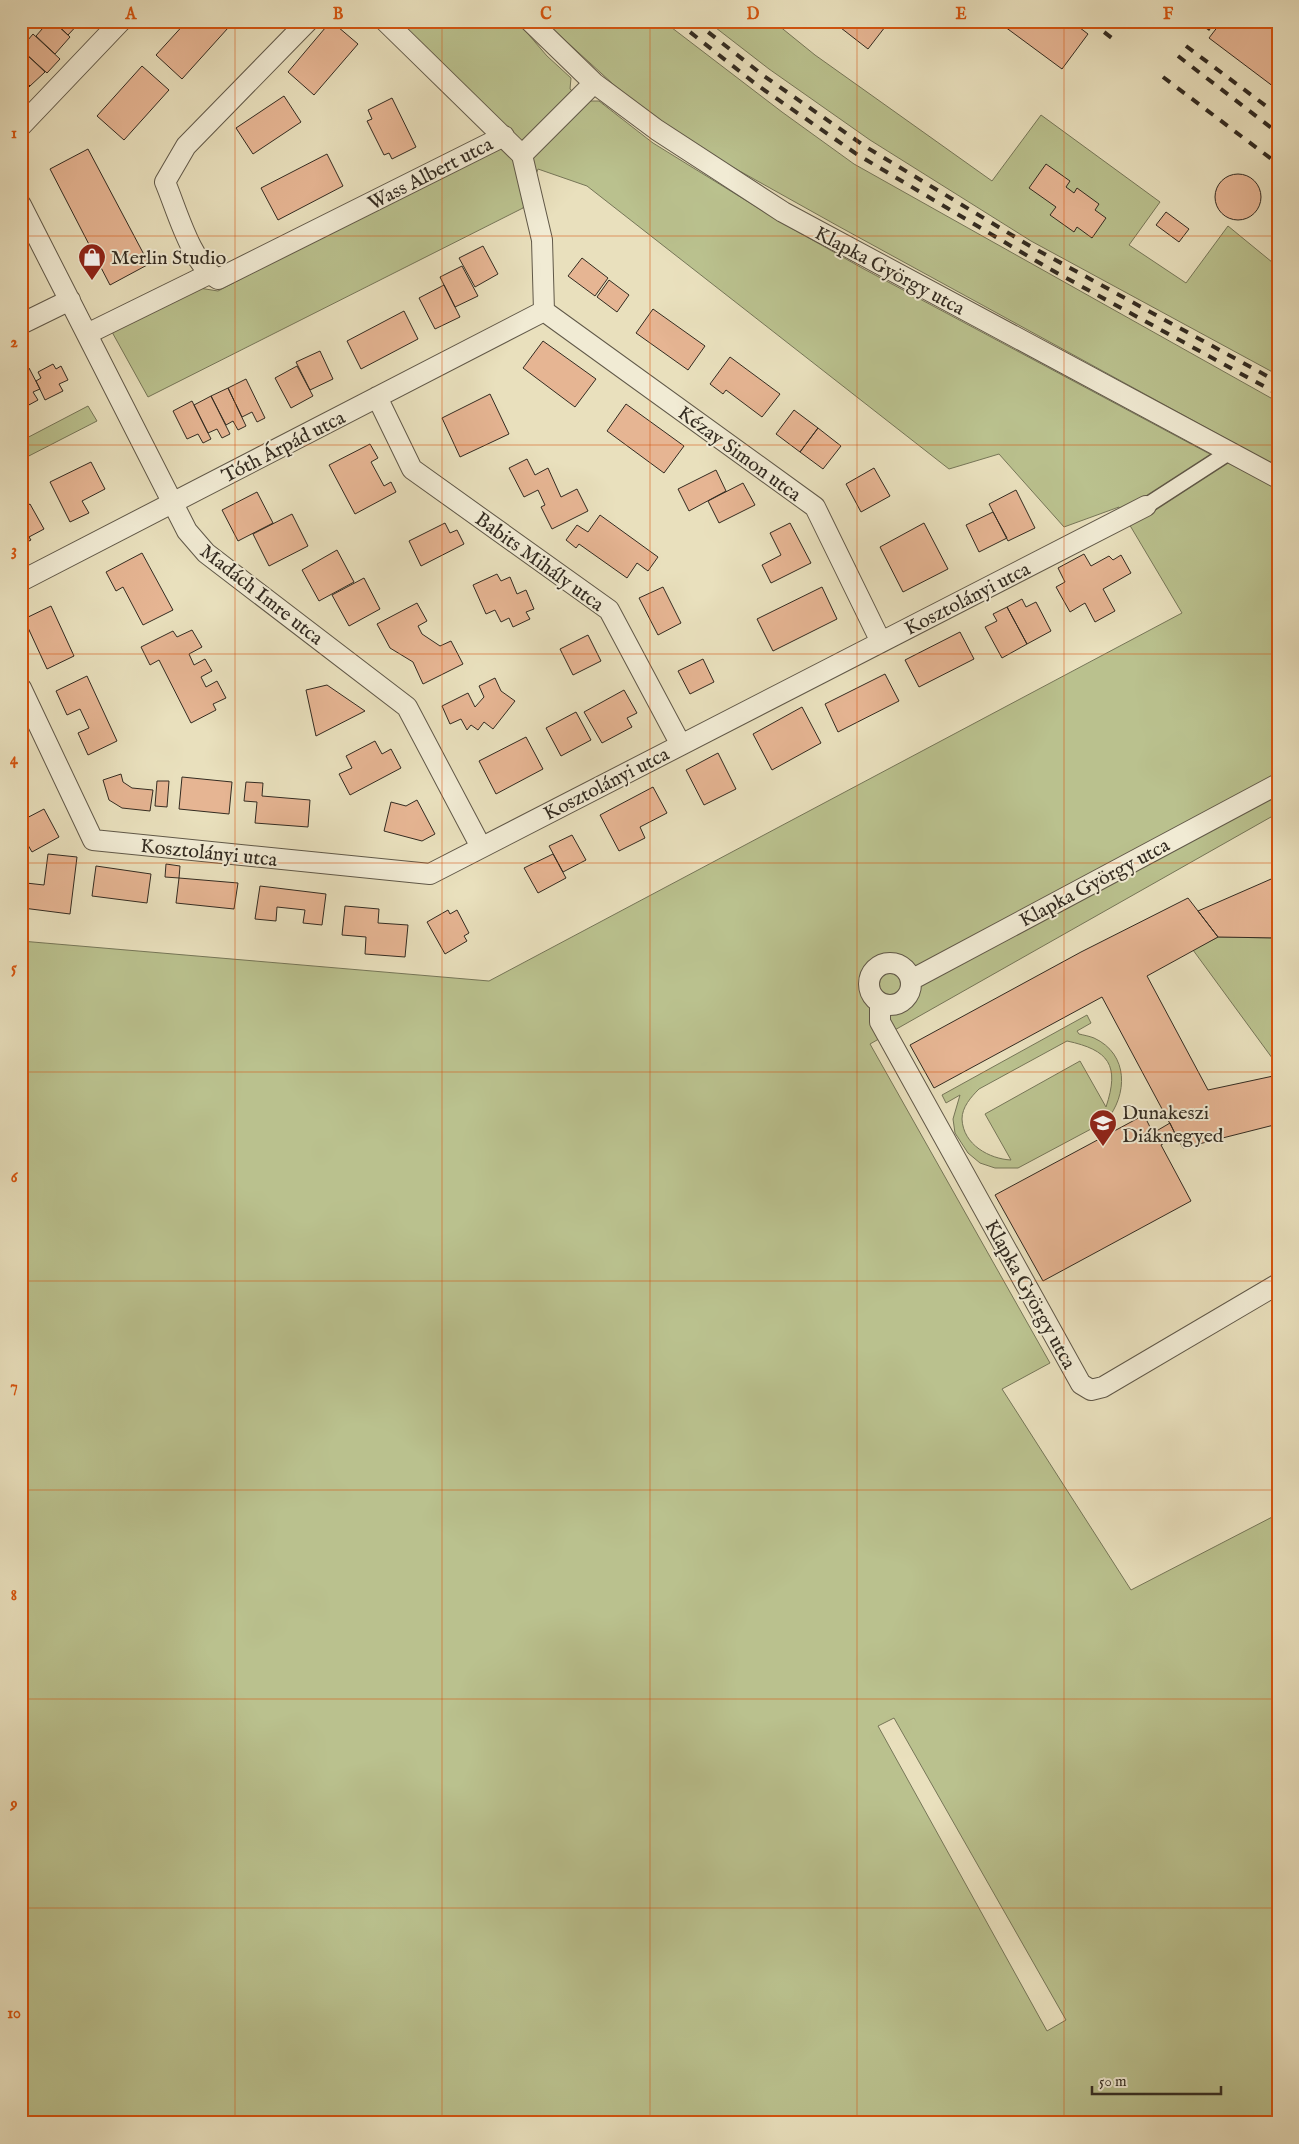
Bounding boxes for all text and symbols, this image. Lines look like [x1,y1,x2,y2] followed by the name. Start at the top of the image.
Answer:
[125,5,138,25] text: A
[333,5,344,25] text: B
[540,5,552,25] text: C
[747,5,760,25] text: D
[955,5,967,25] text: E
[1163,5,1174,25] text: F
[11,124,17,144] text: 1
[364,132,498,217] street label: Wass Albert utca
[810,221,969,322] street label: Klapka György utca
[77,242,107,281] shop icon: Merlin Studio
[111,246,226,271] place label: Merlin Studio
[10,333,18,353] text: 2
[672,401,806,508] street label: Kézay Simon utca
[218,405,350,489] street label: Tóth Árpád utca
[470,507,609,618] street label: Babits Mihály utca
[194,539,328,651] street label: Madách Imre utca
[11,541,17,561] text: 3
[901,557,1035,642] street label: Kosztolányi utca
[540,742,674,827] street label: Kosztolányi utca
[10,750,19,770] text: 4
[1015,833,1174,933] street label: Klapka György utca
[139,834,279,873] street label: Kosztolányi utca
[11,959,17,979] text: 5
[1122,1101,1224,1149] place label: Dunakeszi Diáknegyed
[1088,1108,1118,1147] school or university icon: Dunakeszi Diáknegyed
[11,1168,19,1188] text: 6
[978,1216,1081,1374] street label: Klapka György utca
[10,1377,18,1397] text: 7
[11,1586,17,1606] text: 8
[10,1795,18,1815] text: 9
[7,2004,21,2024] text: 10
[1092,2064,1220,2096] scale bar
[1099,2072,1127,2091] text: 50 m

